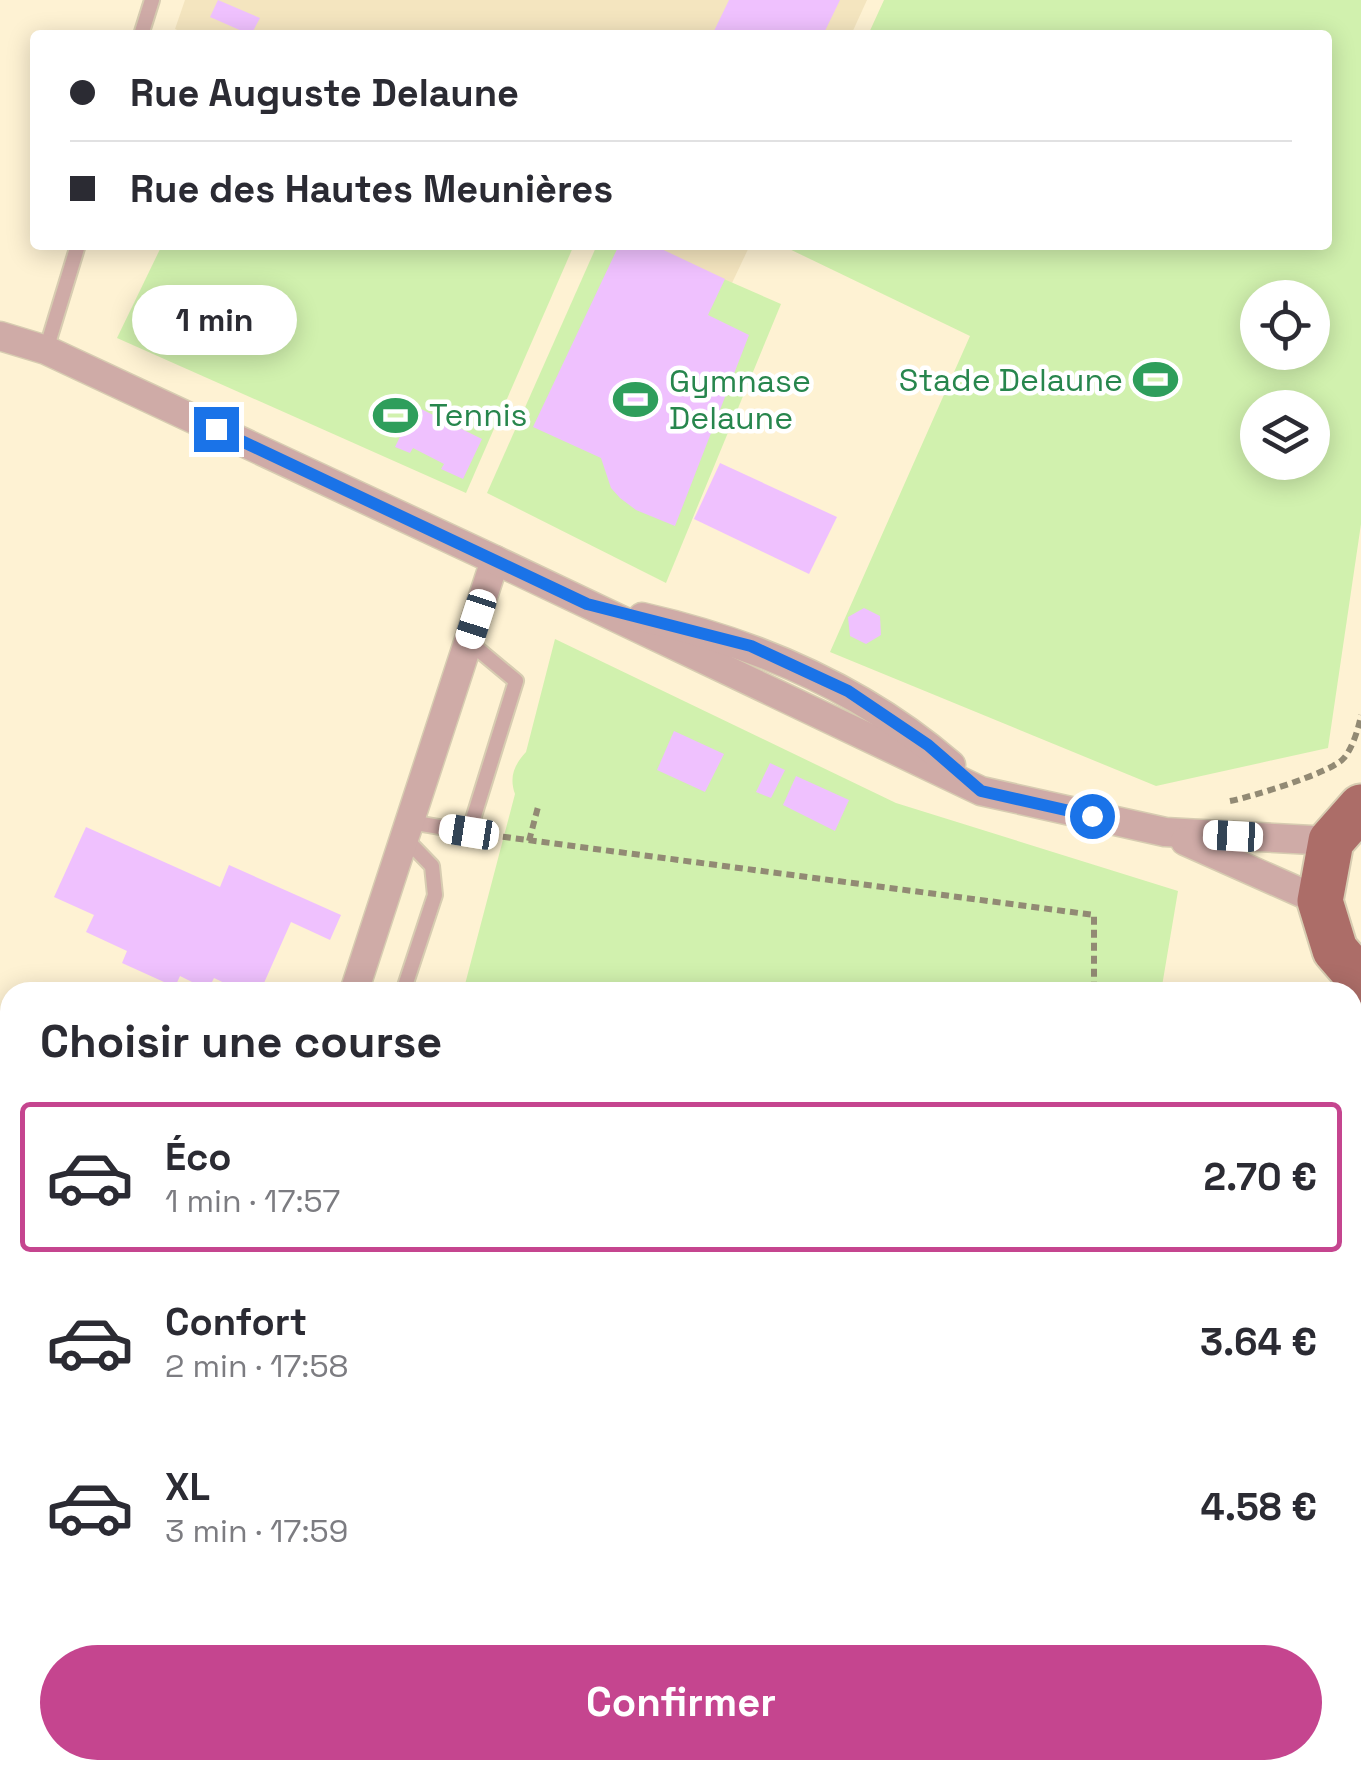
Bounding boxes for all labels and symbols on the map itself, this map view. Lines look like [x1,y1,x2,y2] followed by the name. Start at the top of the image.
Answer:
[134,284,298,354] callout: 1 min
[1132,356,1180,404] sports icon: Stade Delaune
[899,360,1123,400] place label: Stade Delaune
[669,361,811,438] place label: Gymnase Delaune
[612,375,660,423] sports icon: Gymnase Delaune
[372,391,420,439] sports icon: Tennis
[429,395,527,435] place label: Tennis
[194,407,239,452] route end
[452,586,500,652] car
[1070,794,1115,839] route start
[437,812,501,852] car
[1202,819,1264,853] car

